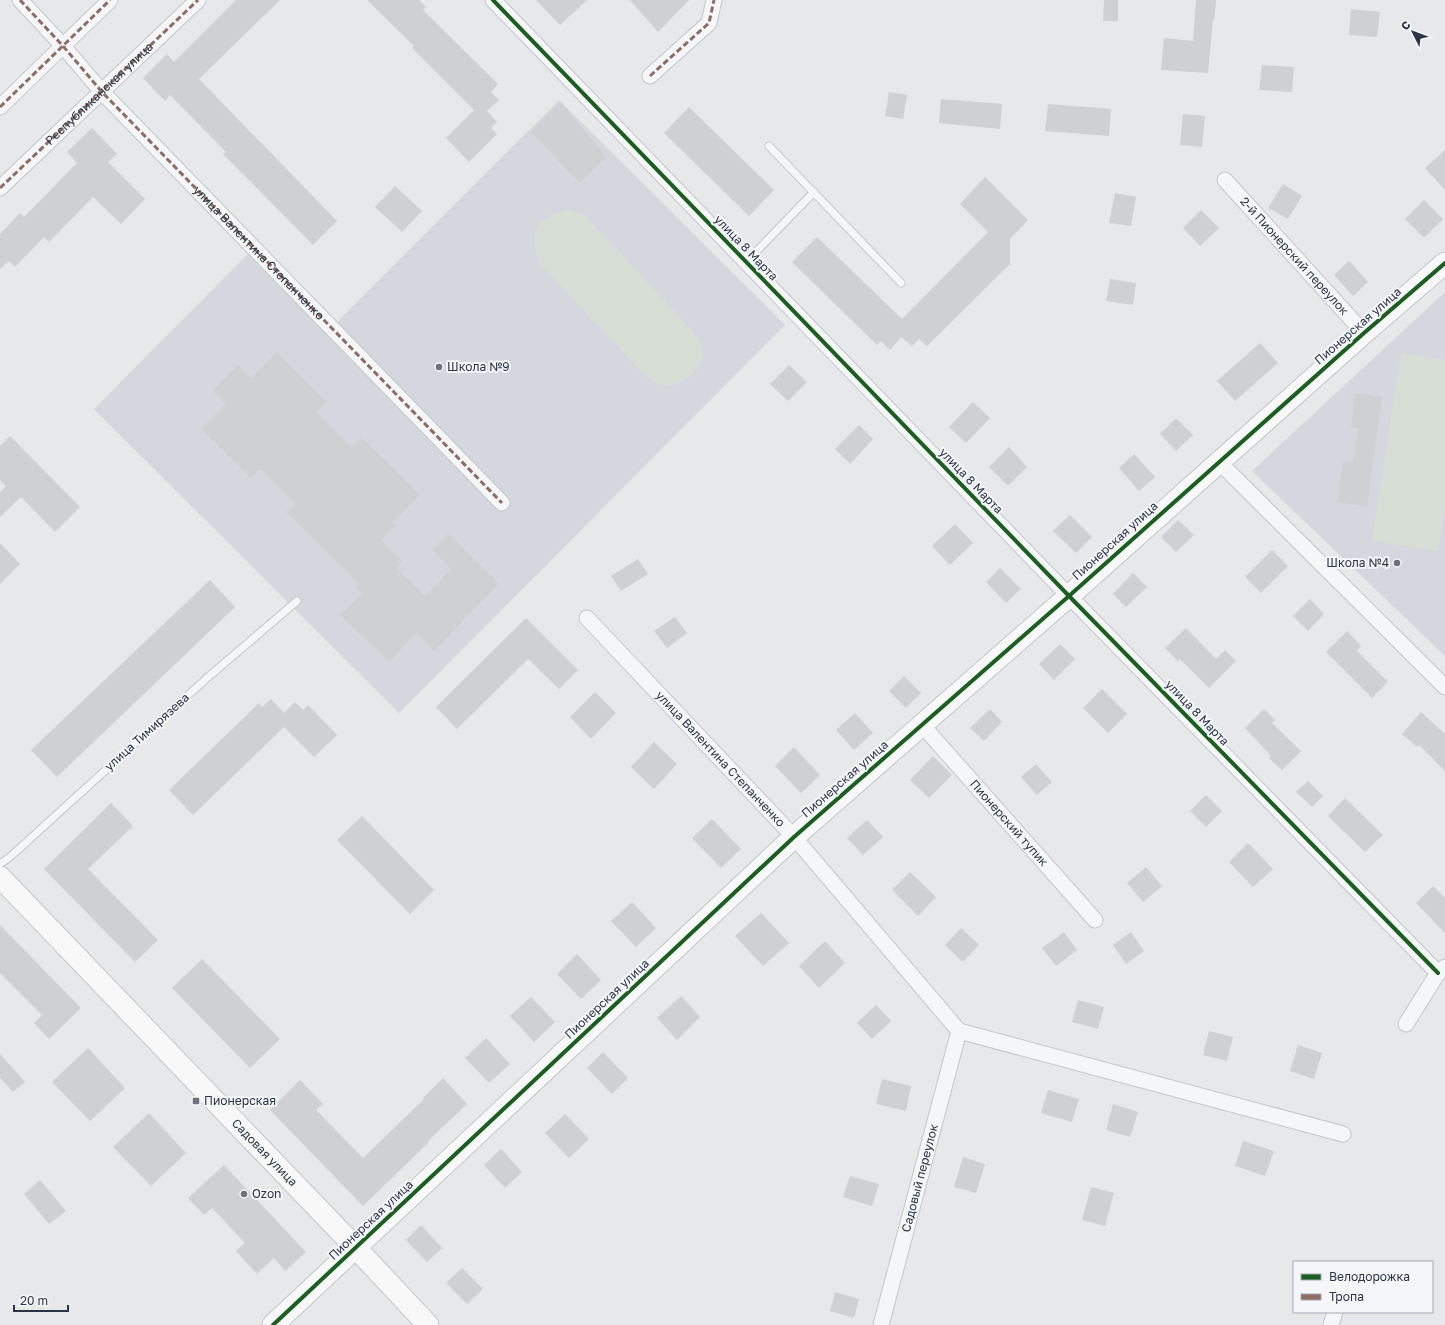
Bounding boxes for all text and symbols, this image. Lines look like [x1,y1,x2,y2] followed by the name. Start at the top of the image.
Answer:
[1393,12,1433,52] north arrow
[1398,18,1413,32] text: С
[42,39,156,148] street label: Республиканская улица
[190,182,328,323] street label: улица Валентина Степанченко
[1237,194,1352,318] street label: 2-й Пионерский переулок
[711,212,781,284] street label: улица 8 Марта
[1311,284,1404,367] street label: Пионерская улица
[447,359,510,374] place label: Школа №9
[434,362,444,372] marker: Школа №9
[936,445,1006,517] street label: улица 8 Марта
[1069,498,1161,583] street label: Пионерская улица
[1326,555,1389,570] place label: Школа №4
[1392,558,1402,568] marker: Школа №4
[1162,677,1232,749] street label: улица 8 Марта
[653,687,789,830] street label: улица Валентина Степанченко
[101,690,192,774] street label: улица Тимирязева
[798,737,891,820] street label: Пионерская улица
[967,776,1052,869] street label: Пионерский тупик
[561,956,652,1042] street label: Пионерская улица
[204,1093,276,1108] place label: Пионерская
[191,1096,201,1106] marker: Пионерская
[229,1115,301,1189] street label: Садовая улица
[898,1122,941,1234] street label: Садовый переулок
[325,1177,416,1263] street label: Пионерская улица
[252,1186,281,1201] place label: Ozon
[239,1189,249,1199] marker: Ozon
[1293,1261,1433,1313] legend
[1329,1269,1410,1284] text: Велодорожка
[14,1287,68,1313] scale bar
[1329,1289,1364,1304] text: Тропа
[20,1293,48,1308] text: 20 m

